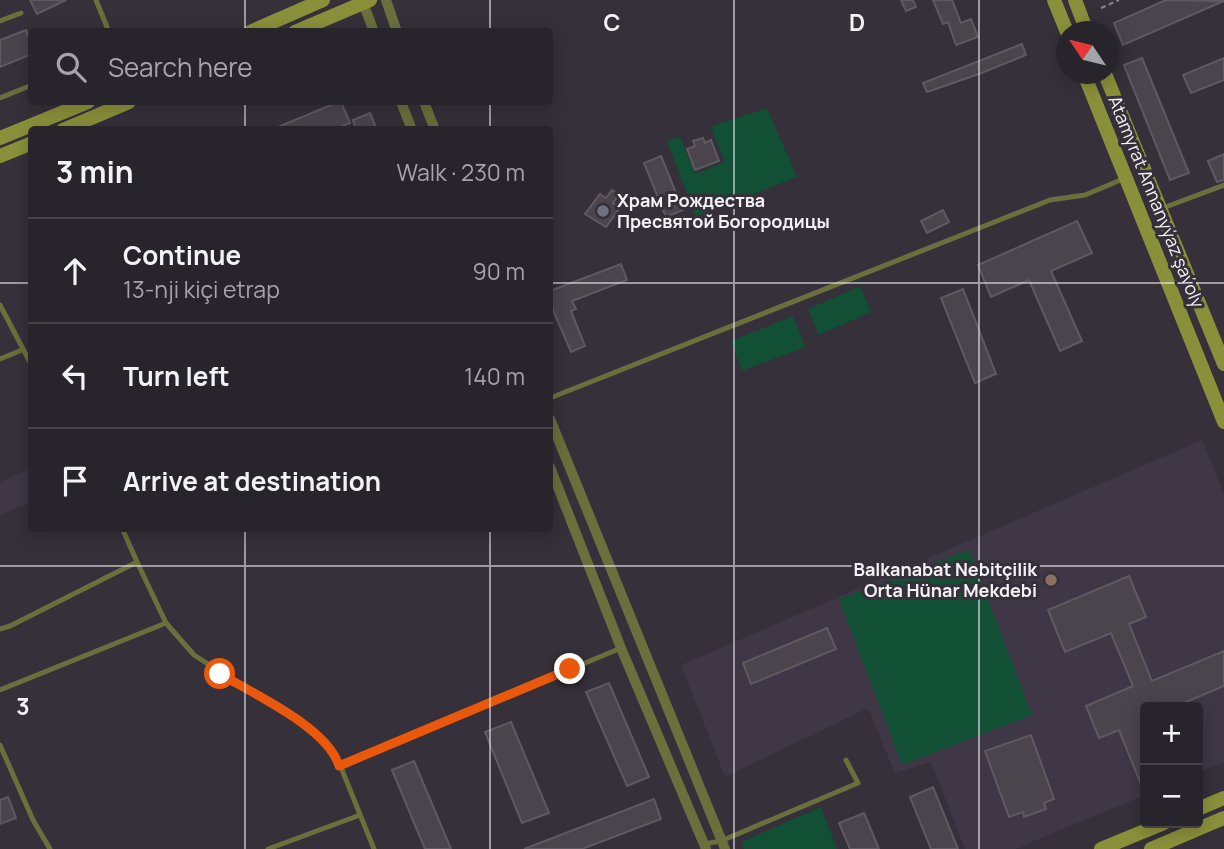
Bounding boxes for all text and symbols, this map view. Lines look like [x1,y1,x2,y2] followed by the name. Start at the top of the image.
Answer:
[604,6,621,38] text: C
[849,6,865,38] text: D
[1056,21,1119,84] north arrow
[28,28,553,105] search box
[52,48,90,86] icon: search
[108,49,253,85] text: Search here
[1103,92,1211,312] street label: Atamyrat Annanyýaz şaýoly
[56,151,134,192] text: 3 min
[397,156,525,188] text: Walk · 230 m
[617,188,830,233] place label: Храм Рождества Пресвятой Богородицы
[595,203,611,219] marker: Храм Рождества Пресвятой Богородицы
[123,237,241,273] text: Continue
[56,252,94,290] icon: ahead
[473,255,525,287] text: 90 m
[123,273,280,305] text: 13-nji kiçi etrap
[56,357,94,395] icon: left
[123,358,230,394] text: Turn left
[464,360,525,392] text: 140 m
[56,462,94,500] icon: arrive
[123,463,381,499] text: Arrive at destination
[854,557,1038,602] place label: Balkanabat Nebitçilik Orta Hünar Mekdebi
[1043,572,1059,588] marker: Balkanabat Nebitçilik Orta Hünar Mekdebi
[554,653,585,684] route end
[204,658,235,689] route start
[16,690,30,722] text: 3
[1140,702,1203,828] map controls
[1140,702,1203,765] button: +
[1140,765,1203,828] button: −

